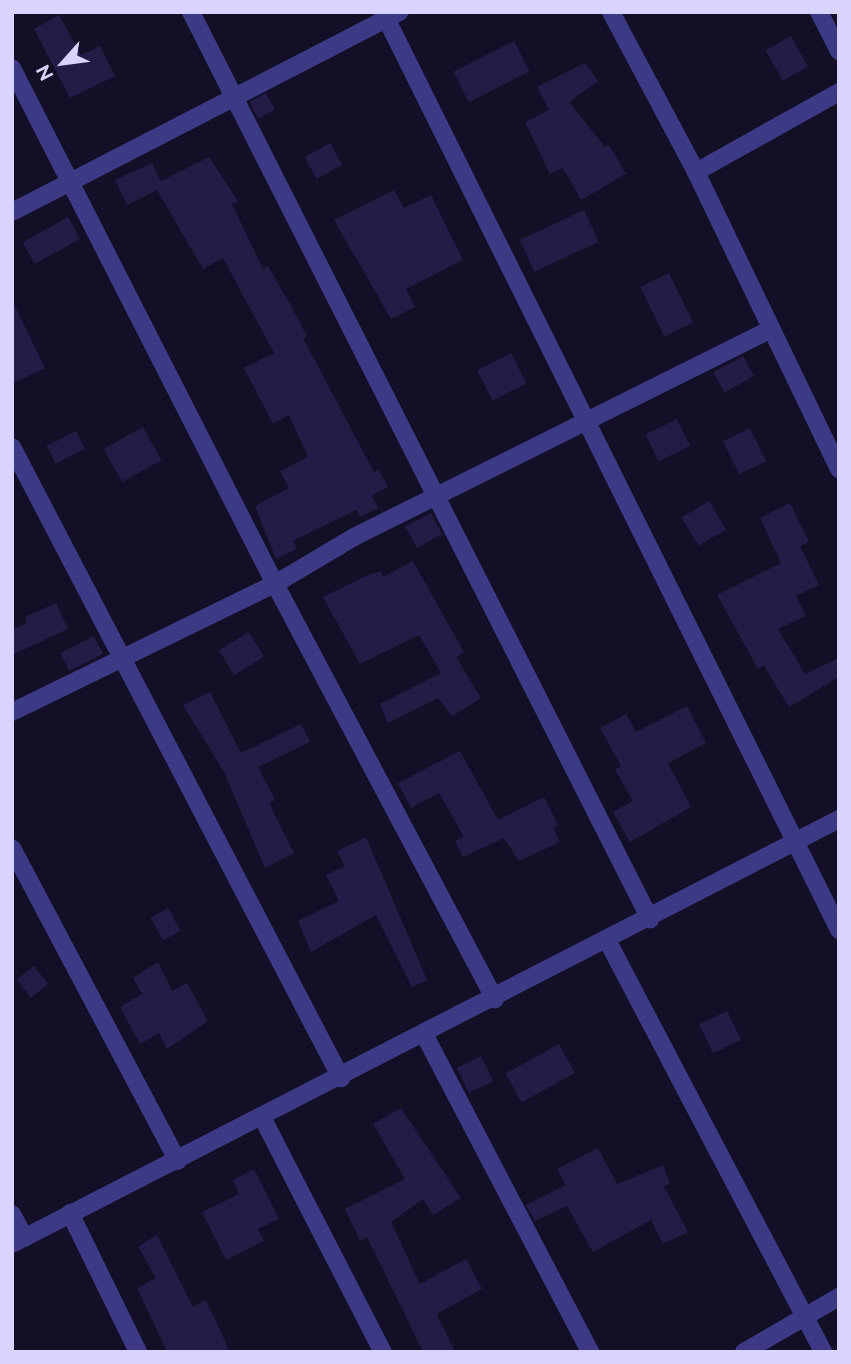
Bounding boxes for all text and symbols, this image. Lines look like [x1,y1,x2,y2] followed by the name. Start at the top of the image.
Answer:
[28,28,98,98] north arrow
[31,61,58,84] text: N

